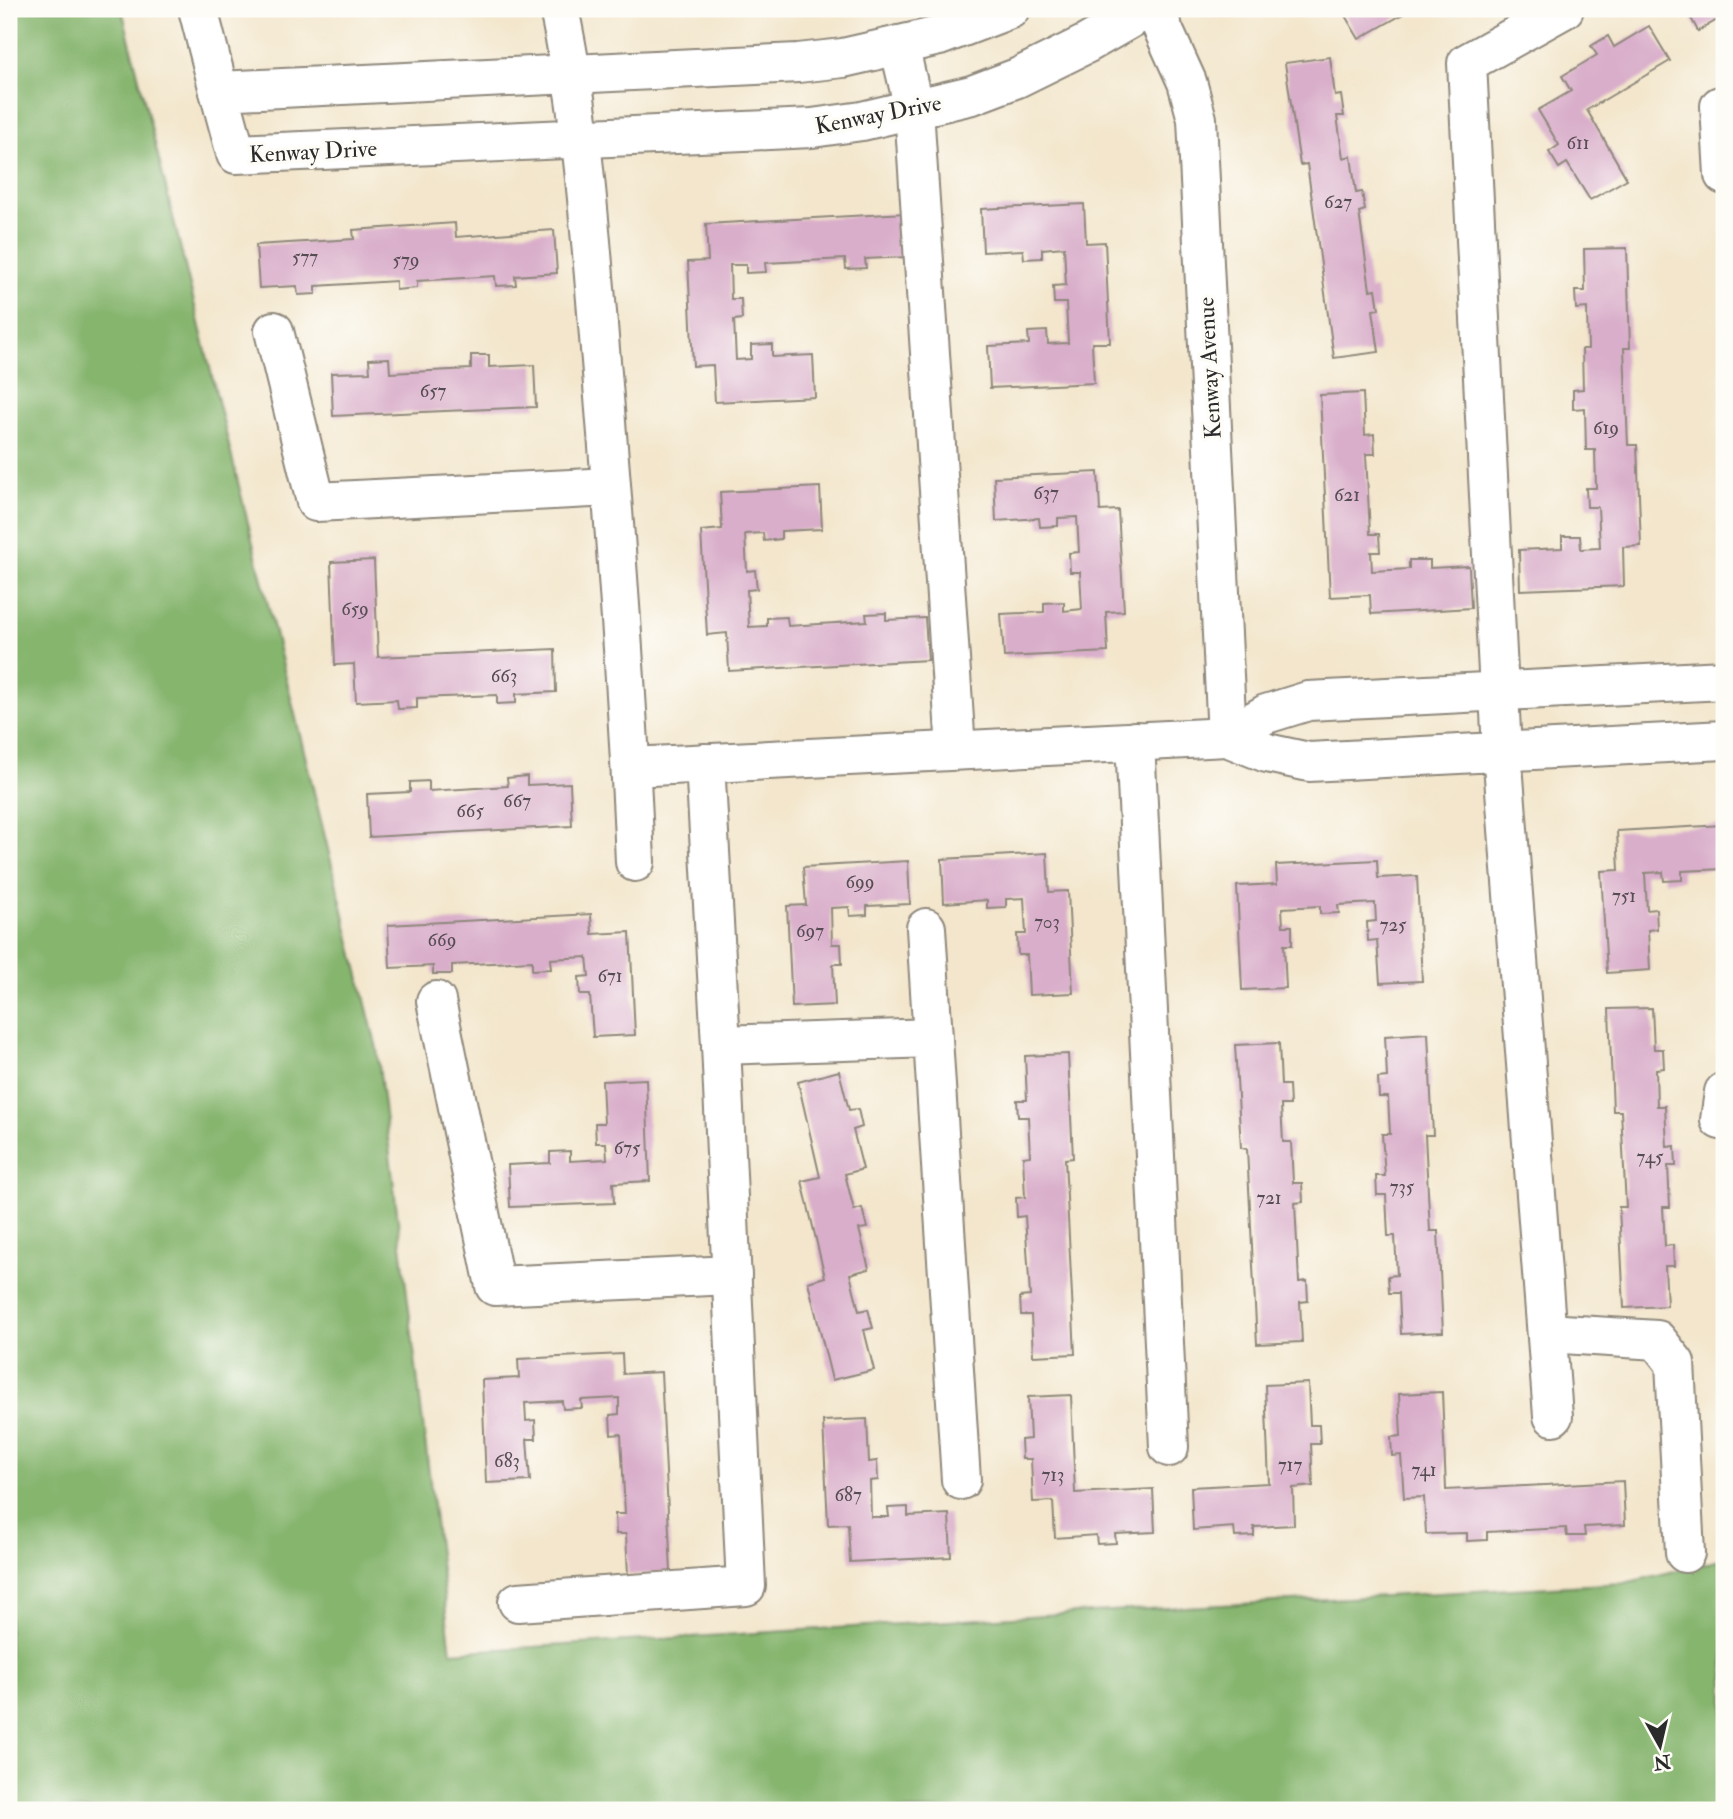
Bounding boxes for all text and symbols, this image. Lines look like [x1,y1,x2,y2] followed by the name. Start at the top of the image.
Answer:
[813,88,944,141] street label: Kenway Drive
[1566,131,1590,155] house number: 611
[248,134,378,169] street label: Kenway Drive
[1324,190,1352,214] house number: 627
[292,245,318,269] house number: 577
[393,248,419,272] house number: 579
[1191,296,1228,440] street label: Kenway Avenue
[420,379,447,403] house number: 657
[1593,416,1619,440] house number: 619
[1033,481,1059,505] house number: 637
[1334,483,1360,507] house number: 621
[341,597,369,621] house number: 659
[491,664,517,688] house number: 663
[503,789,531,813] house number: 667
[456,799,484,823] house number: 665
[845,870,875,894] house number: 699
[1612,884,1636,908] house number: 751
[1034,910,1060,934] house number: 703
[1380,913,1407,937] house number: 725
[796,919,824,943] house number: 697
[428,928,456,952] house number: 669
[597,964,623,988] house number: 671
[614,1136,641,1160] house number: 675
[1637,1145,1664,1169] house number: 745
[1390,1175,1415,1199] house number: 735
[1256,1186,1282,1210] house number: 721
[494,1449,520,1473] house number: 683
[1278,1453,1302,1477] house number: 717
[1411,1458,1437,1482] house number: 741
[1042,1463,1064,1487] house number: 713
[834,1483,862,1507] house number: 687
[1624,1710,1694,1780] north arrow
[1651,1749,1673,1775] text: N

